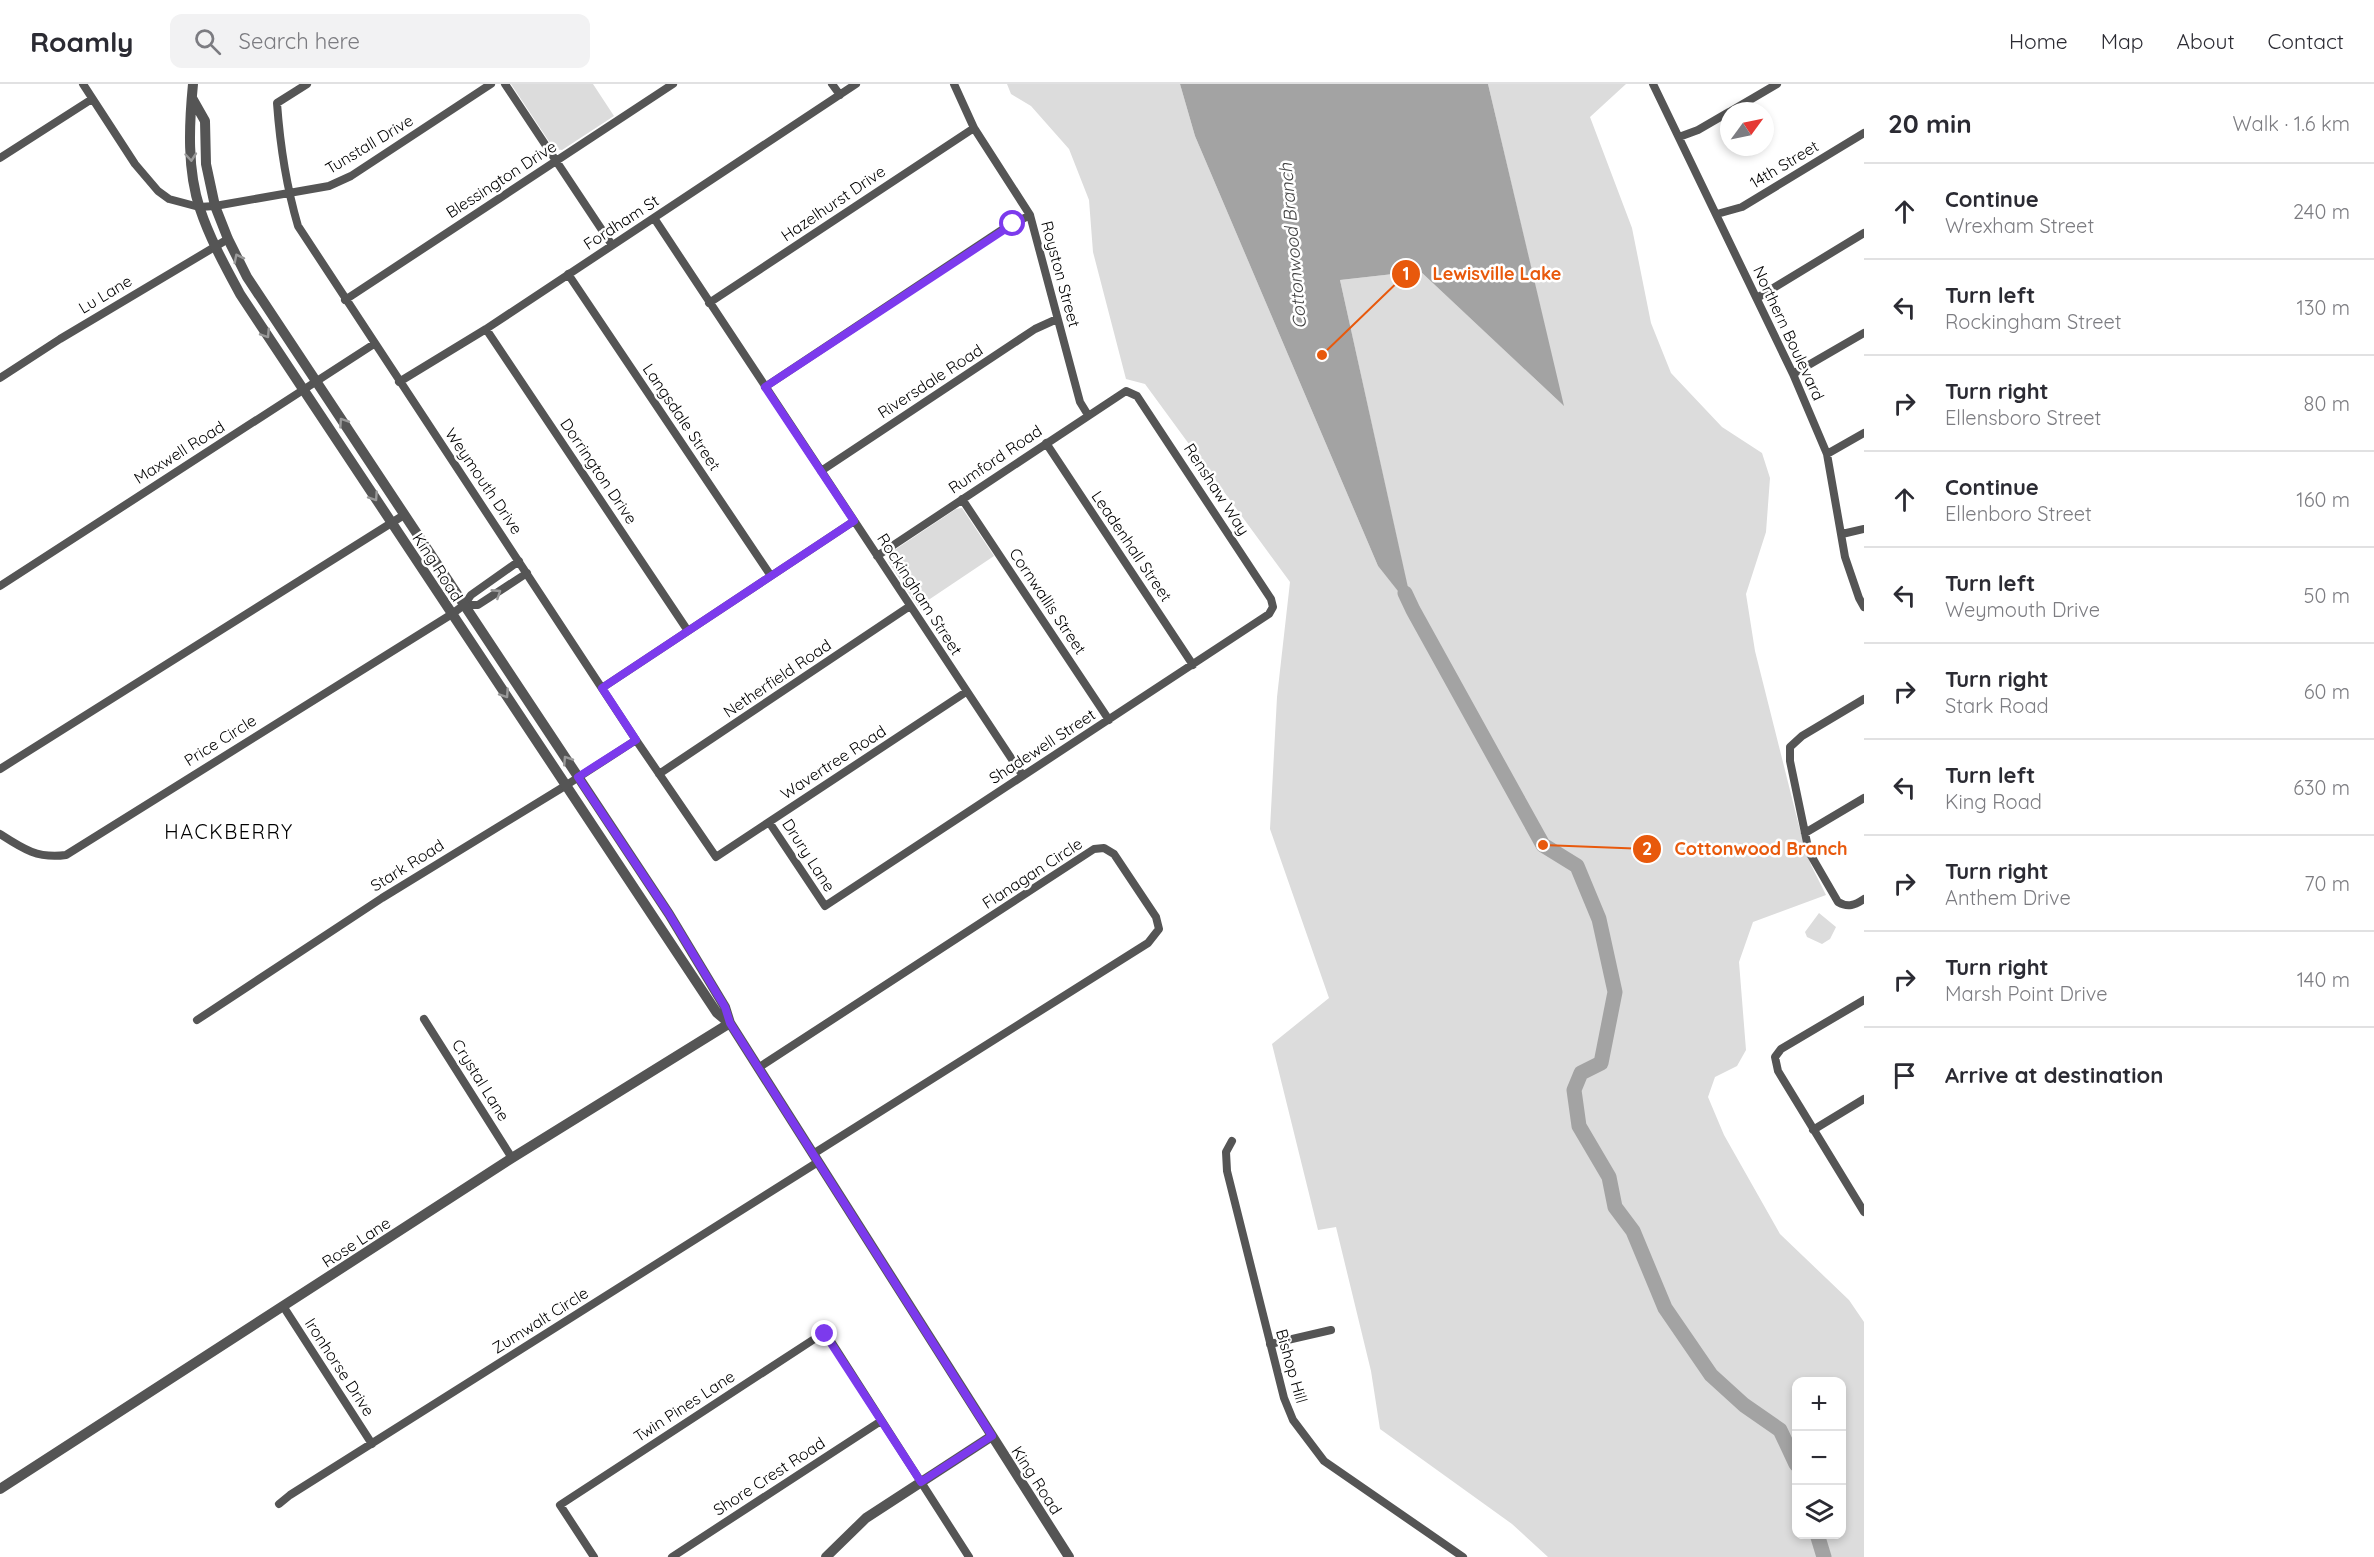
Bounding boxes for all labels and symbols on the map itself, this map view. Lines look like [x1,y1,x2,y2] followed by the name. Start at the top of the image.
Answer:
[1720,102,1774,156] north arrow
[321,110,417,178] street label: Tunstall Drive
[442,136,560,222] street label: Blessington Drive
[1746,136,1822,192] street label: 14th Street
[184,152,197,161] one-way arrow
[777,161,889,245] street label: Hazelhurst Drive
[1274,161,1311,330] water label: Cottonwood Branch
[579,190,663,254] street label: Fordham St
[999,210,1025,236] route start
[1037,219,1085,329] street label: Royston Street
[233,253,245,264] one-way arrow
[1391,256,1574,292] callout: Lewisville Lake
[1402,262,1410,285] text: 1
[1433,262,1561,285] text: Lewisville Lake
[1749,263,1829,403] street label: Northern Boulevard
[75,270,135,318] street label: Lu Lane
[259,327,270,338] one-way arrow
[874,340,986,422] street label: Riversdale Road
[639,360,725,474] street label: Langsdale Street
[556,414,642,528] street label: Dorrington Drive
[130,416,228,488] street label: Maxwell Road
[339,418,350,429] one-way arrow
[944,420,1046,498] street label: Rumford Road
[441,424,527,538] street label: Weymouth Drive
[1180,439,1254,539] street label: Renshaw Way
[1087,487,1177,605] street label: Leadenhall Street
[367,490,378,501] one-way arrow
[409,529,467,605] street label: King Road
[873,529,967,659] street label: Rockingham Street
[1005,544,1091,658] street label: Cornwallis Street
[490,589,501,600] one-way arrow
[719,635,835,721] street label: Netherfield Road
[497,688,508,699] one-way arrow
[985,704,1099,788] street label: Shadewell Street
[180,710,260,770] street label: Price Circle
[776,720,890,804] street label: Wavertree Road
[562,756,574,766] one-way arrow
[778,815,840,895] street label: Drury Lane
[164,819,294,844] district label: HACKBERRY
[1632,831,1859,867] callout: Cottonwood Branch
[978,833,1086,913] street label: Flanagan Circle
[367,835,447,895] street label: Stark Road
[1642,837,1652,860] text: 2
[1674,837,1848,860] text: Cottonwood Branch
[448,1035,514,1125] street label: Crystal Lane
[318,1212,394,1272] street label: Rose Lane
[488,1282,592,1358] street label: Zumwalt Circle
[301,1314,379,1420] street label: Ironhorse Drive
[811,1320,837,1346] route end
[1272,1326,1312,1406] street label: Bishop Hill
[630,1366,738,1446] street label: Twin Pines Lane
[709,1432,829,1520] street label: Shore Crest Road
[1008,1442,1066,1518] street label: King Road

